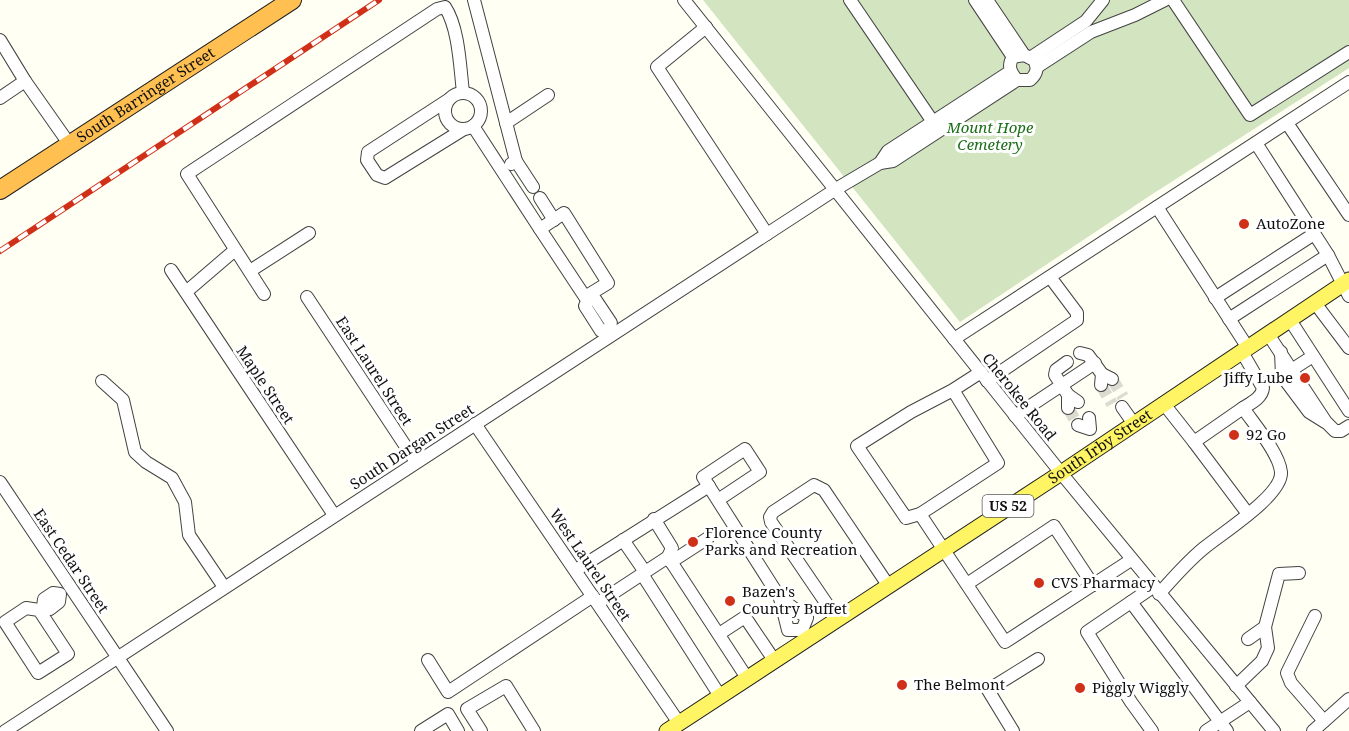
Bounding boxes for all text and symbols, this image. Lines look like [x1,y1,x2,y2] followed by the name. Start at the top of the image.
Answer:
[72,42,218,147] street label: South Barringer Street
[946,117,1034,154] park label: Mount Hope Cemetery
[1256,213,1325,233] place label: AutoZone
[1237,217,1251,231] marker: AutoZone
[332,312,418,429] street label: East Laurel Street
[232,341,299,427] street label: Maple Street
[978,348,1061,444] street label: Cherokee Road
[1223,367,1293,387] place label: Jiffy Lube
[1298,371,1312,385] marker: Jiffy Lube
[346,399,477,494] street label: South Dargan Street
[1044,404,1155,488] street label: South Irby Street
[1246,424,1286,444] place label: 92 Go
[1227,428,1241,442] marker: 92 Go
[982,495,1034,517] road number: US 52
[546,504,636,625] street label: West Laurel Street
[30,505,114,616] street label: East Cedar Street
[705,522,858,559] place label: Florence County Parks and Recreation
[686,535,700,549] marker: Florence County Parks and Recreation
[1051,572,1155,592] place label: CVS Pharmacy
[1032,576,1046,590] marker: CVS Pharmacy
[742,581,847,618] place label: Bazen's Country Buffet
[723,594,737,608] marker: Bazen's Country Buffet
[914,674,1005,694] place label: The Belmont
[1092,677,1189,697] place label: Piggly Wiggly
[895,678,909,692] marker: The Belmont
[1073,681,1087,695] marker: Piggly Wiggly

